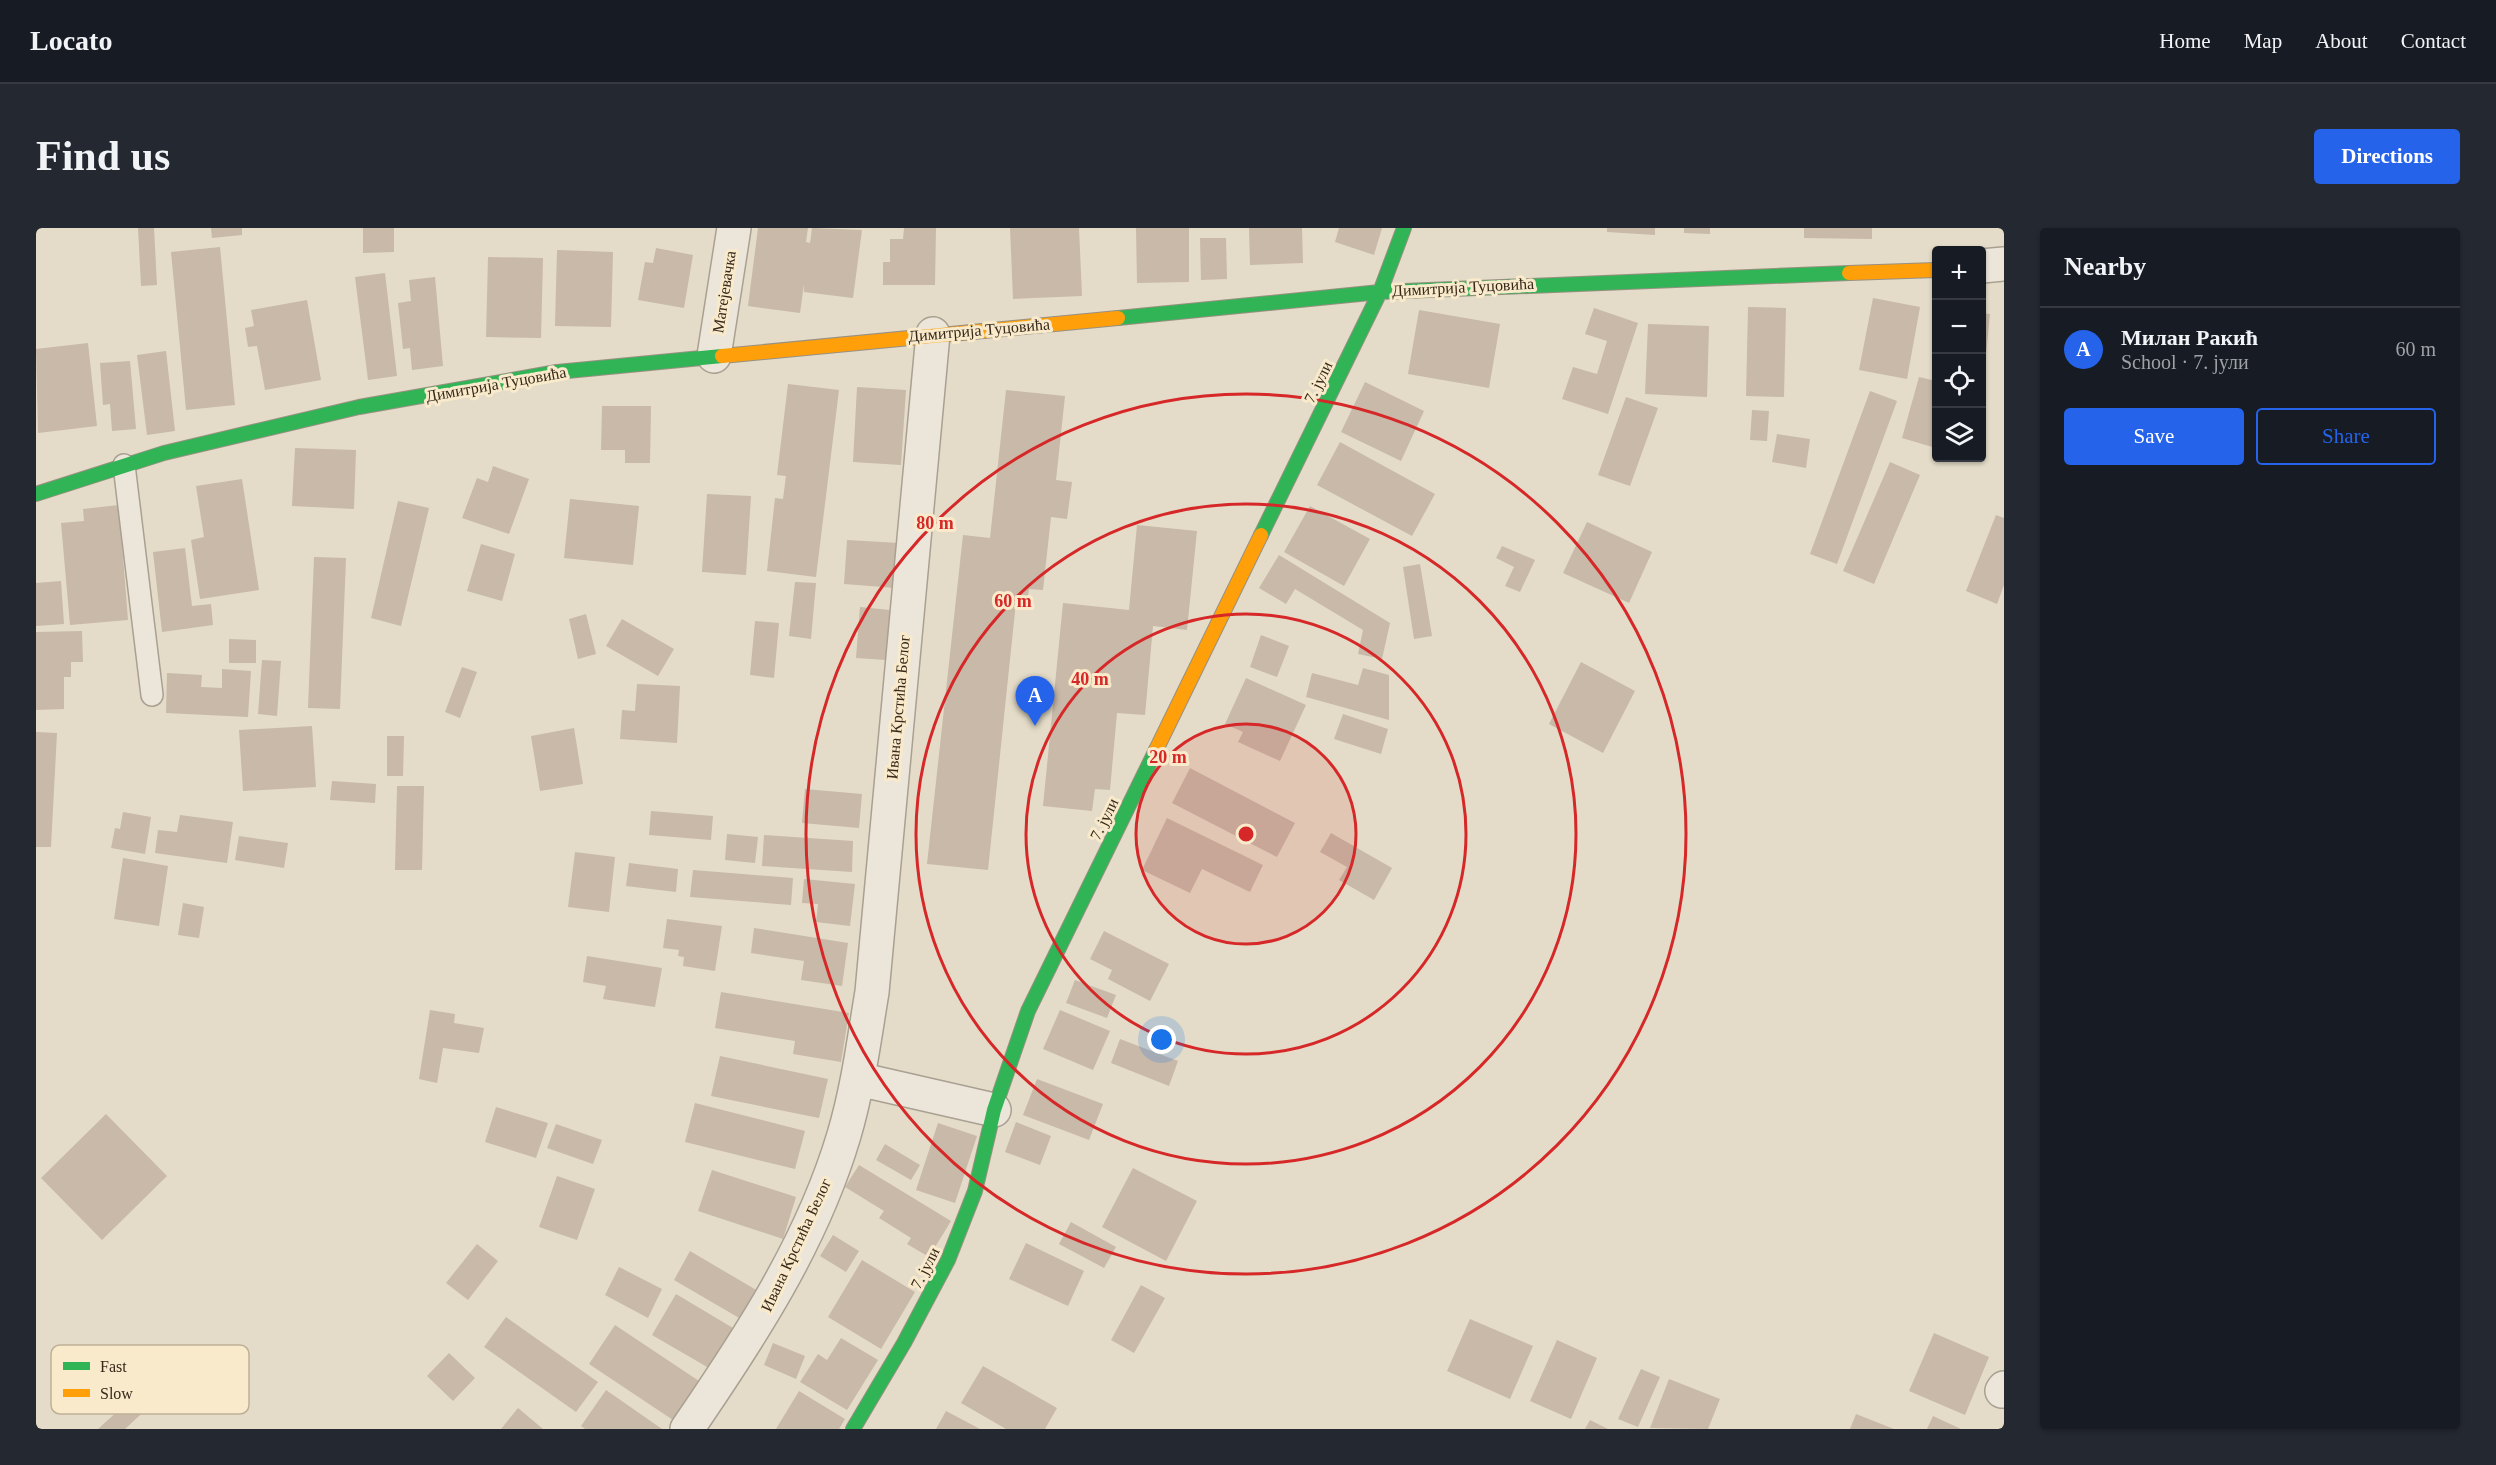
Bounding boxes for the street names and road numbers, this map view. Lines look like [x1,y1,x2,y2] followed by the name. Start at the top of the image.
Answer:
[709,250,740,334] street label: Матејевачка
[1392,275,1535,300] street label: Димитрија Туцовића
[907,315,1051,346] street label: Димитрија Туцовића
[1301,358,1336,406] street label: 7. јули
[424,363,568,406] street label: Димитрија Туцовића
[883,634,914,780] street label: Ивана Крстића Белог
[1087,795,1122,843] street label: 7. јули
[758,1175,835,1315] street label: Ивана Крстића Белог
[907,1244,944,1292] street label: 7. јули

